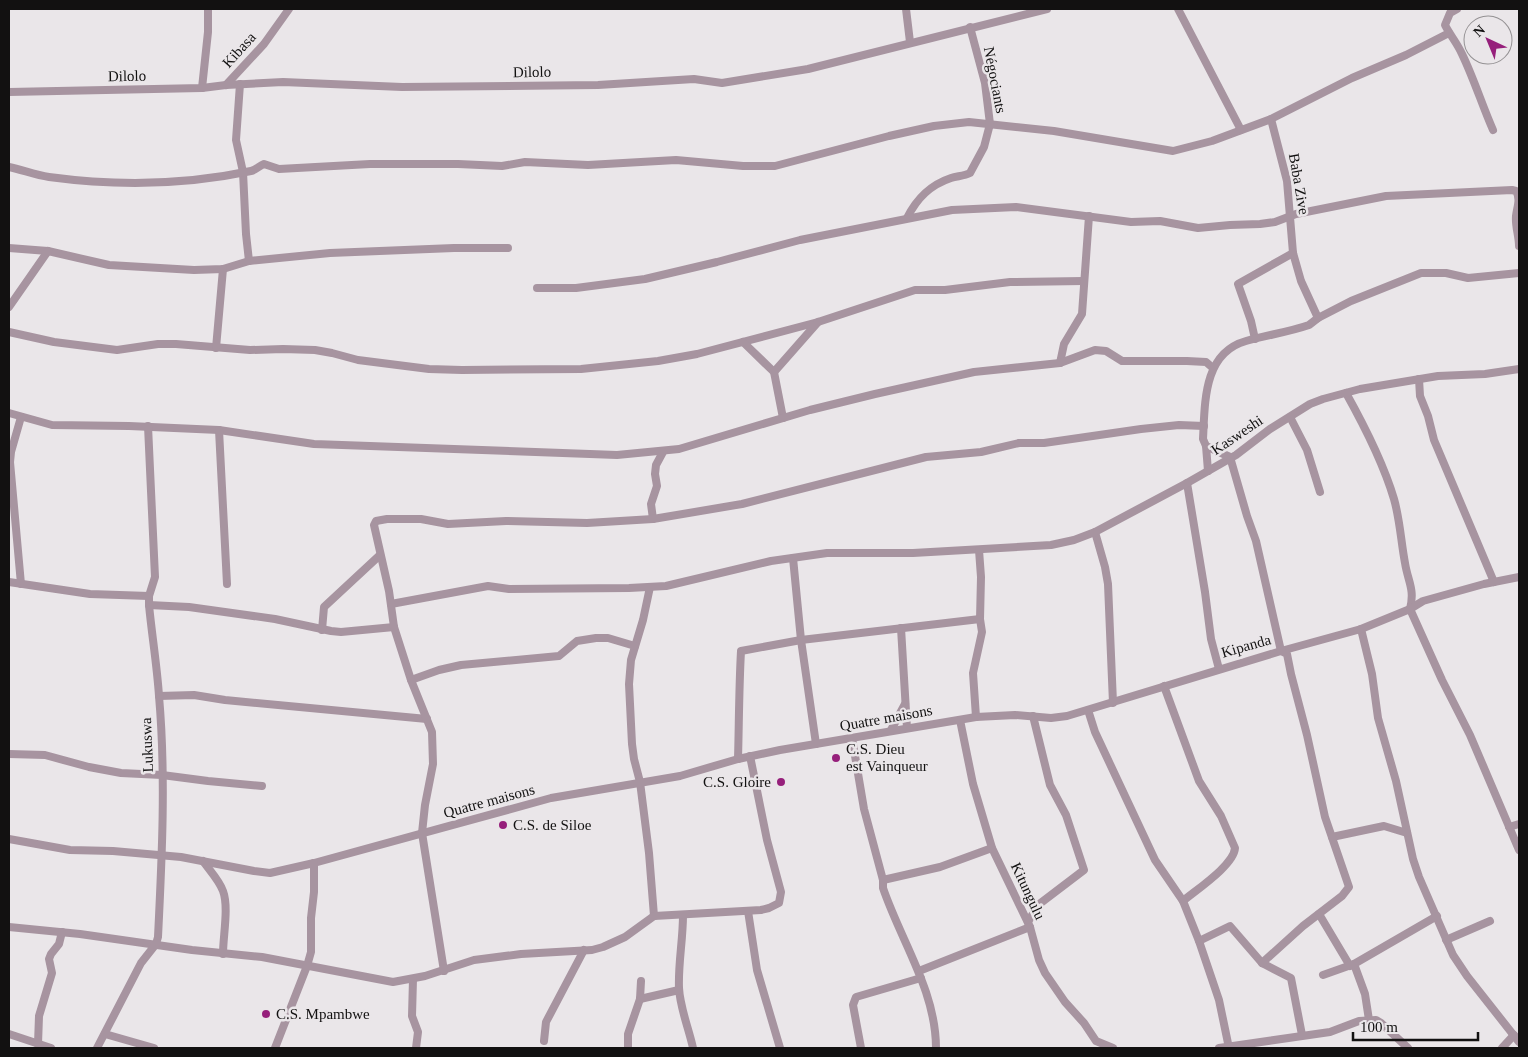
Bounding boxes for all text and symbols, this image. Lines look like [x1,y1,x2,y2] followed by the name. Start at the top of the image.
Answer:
[1463,15,1513,65] north arrow
[1470,22,1488,40] text: N
[219,29,259,71] street label: Kibasa
[981,45,1009,115] street label: Négociants
[513,64,551,80] street label: Dilolo
[108,68,146,84] street label: Dilolo
[1286,152,1312,216] street label: Baba Zive
[1208,412,1266,458] street label: Kasweshi
[1219,631,1273,661] street label: Kipanda
[838,702,934,734] street label: Quatre maisons
[138,717,156,773] street label: Lukuswa
[846,741,928,774] place label: C.S. Dieu est Vainqueur
[830,752,842,764] marker: C.S. Dieu est Vainqueur
[703,774,771,790] place label: C.S. Gloire
[775,776,787,788] marker: C.S. Gloire
[442,781,536,821] street label: Quatre maisons
[513,817,592,833] place label: C.S. de Siloe
[497,819,509,831] marker: C.S. de Siloe
[1008,860,1048,922] street label: Kitungulu
[276,1006,370,1022] place label: C.S. Mpambwe
[260,1008,272,1020] marker: C.S. Mpambwe
[1353,1010,1478,1042] scale bar
[1360,1019,1398,1035] text: 100 m

